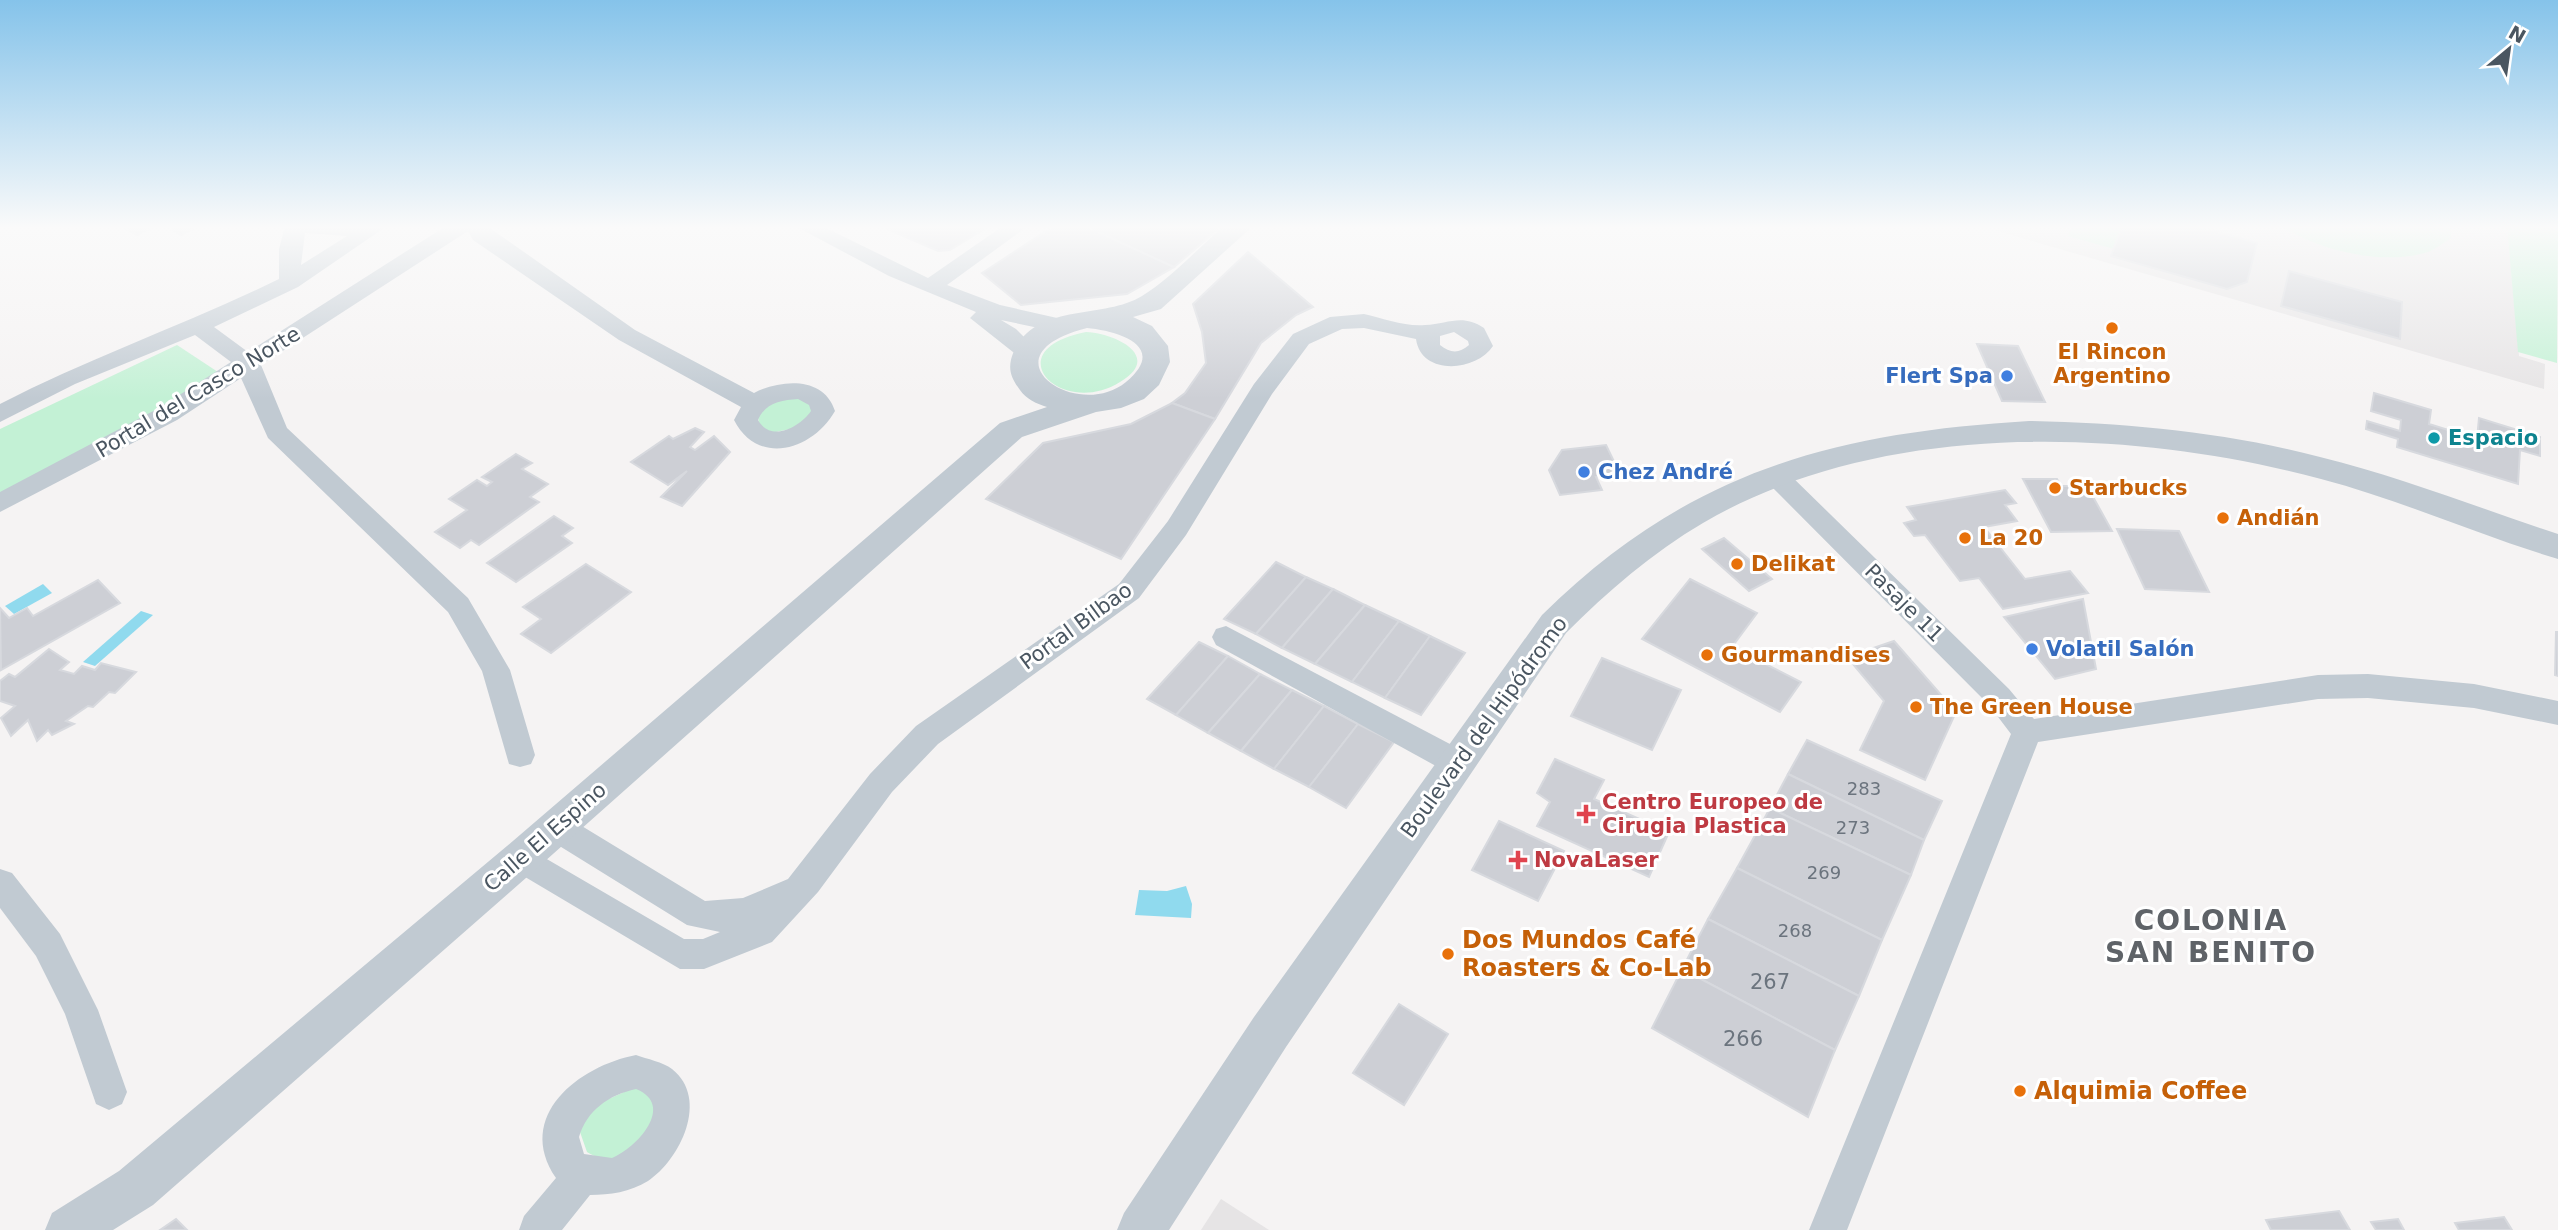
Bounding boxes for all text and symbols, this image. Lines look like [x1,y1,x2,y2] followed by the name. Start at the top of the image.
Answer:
[2474,14,2544,84] north arrow
[2505,21,2530,48] text: N
[2104,320,2120,336] marker: El Rincon Argentino
[92,322,304,462] street label: Portal del Casco Norte
[2053,340,2171,388] place label: El Rincon Argentino
[1885,364,1993,388] place label: Flert Spa
[1999,368,2015,384] marker: Flert Spa
[2448,426,2538,450] place label: Espacio
[2426,430,2442,446] marker: Espacio
[1598,460,1733,484] place label: Chez André
[1576,464,1592,480] marker: Chez André
[2069,476,2188,500] place label: Starbucks
[2047,480,2063,496] marker: Starbucks
[2237,506,2320,530] place label: Andián
[2215,510,2231,526] marker: Andián
[1979,526,2043,550] place label: La 20
[1957,530,1973,546] marker: La 20
[1751,552,1835,576] place label: Delikat
[1729,556,1745,572] marker: Delikat
[1860,559,1948,647] street label: Pasaje 11
[1015,577,1137,675] street label: Portal Bilbao
[1396,612,1572,842] street label: Boulevard del Hipódromo
[2046,637,2195,661] place label: Volatil Salón
[2024,641,2040,657] marker: Volatil Salón
[1721,643,1890,667] place label: Gourmandises
[1699,647,1715,663] marker: Gourmandises
[1930,695,2133,719] place label: The Green House
[1908,699,1924,715] marker: The Green House
[479,777,611,897] street label: Calle El Espino
[1847,778,1881,799] house number: 283
[1602,790,1823,838] place label: Centro Europeo de Cirugia Plastica
[1576,804,1596,824] marker: Centro Europeo de Cirugia Plastica
[1836,817,1870,838] house number: 273
[1534,848,1659,872] place label: NovaLaser
[1508,850,1528,870] marker: NovaLaser
[1807,862,1841,883] house number: 269
[2105,904,2317,969] district label: COLONIA SAN BENITO
[1778,920,1812,941] house number: 268
[1462,926,1712,982] place label: Dos Mundos Café Roasters & Co-Lab
[1440,946,1456,962] marker: Dos Mundos Café Roasters & Co-Lab
[1750,970,1790,994] house number: 267
[1723,1027,1763,1051] house number: 266
[2034,1077,2247,1105] place label: Alquimia Coffee
[2012,1083,2028,1099] marker: Alquimia Coffee

